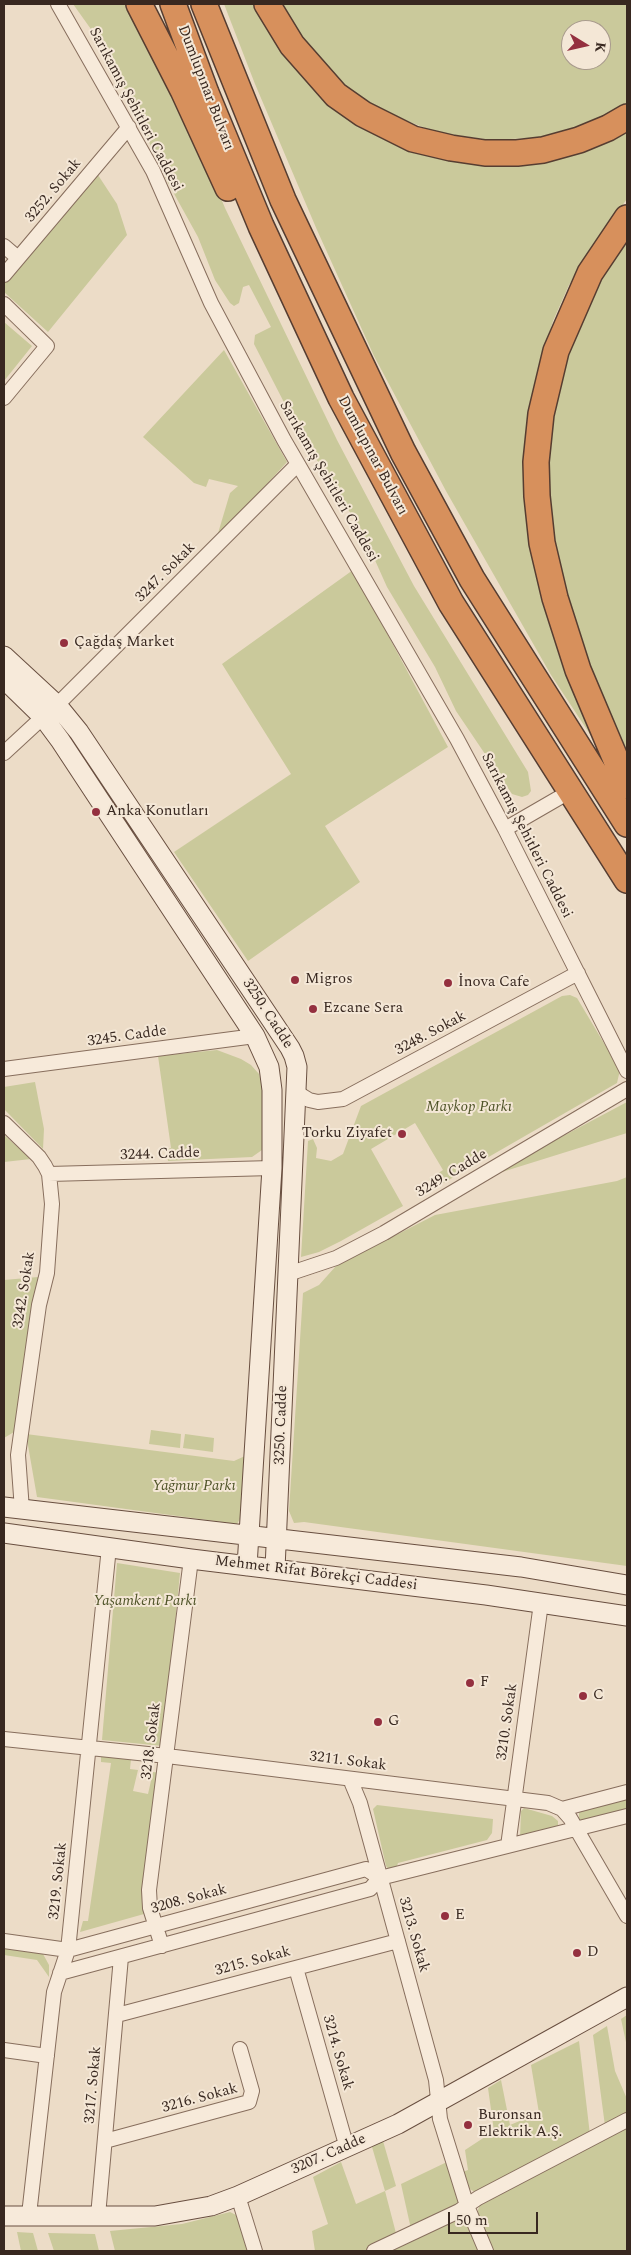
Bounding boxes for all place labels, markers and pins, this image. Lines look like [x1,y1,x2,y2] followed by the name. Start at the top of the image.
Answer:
[74,634,174,652] place label: Çağdaş Market
[58,637,70,649] marker: Çağdaş Market
[106,803,209,821] place label: Anka Konutları
[90,806,102,818] marker: Anka Konutları
[305,971,353,989] place label: Migros
[289,974,301,986] marker: Migros
[458,974,529,992] place label: İnova Cafe
[442,977,454,989] marker: İnova Cafe
[323,1000,403,1018] place label: Ezcane Sera
[307,1003,319,1015] marker: Ezcane Sera
[302,1125,392,1143] place label: Torku Ziyafet
[396,1128,408,1140] marker: Torku Ziyafet
[480,1674,489,1692] place label: F
[464,1677,476,1689] marker: F
[593,1687,604,1705] place label: C
[577,1690,589,1702] marker: C
[388,1713,400,1731] place label: G
[372,1716,384,1728] marker: G
[455,1907,465,1925] place label: E
[439,1910,451,1922] marker: E
[587,1944,599,1962] place label: D
[571,1947,583,1959] marker: D
[478,2107,562,2142] place label: Buronsan Elektrik A.Ş.
[462,2119,474,2131] marker: Buronsan Elektrik A.Ş.

